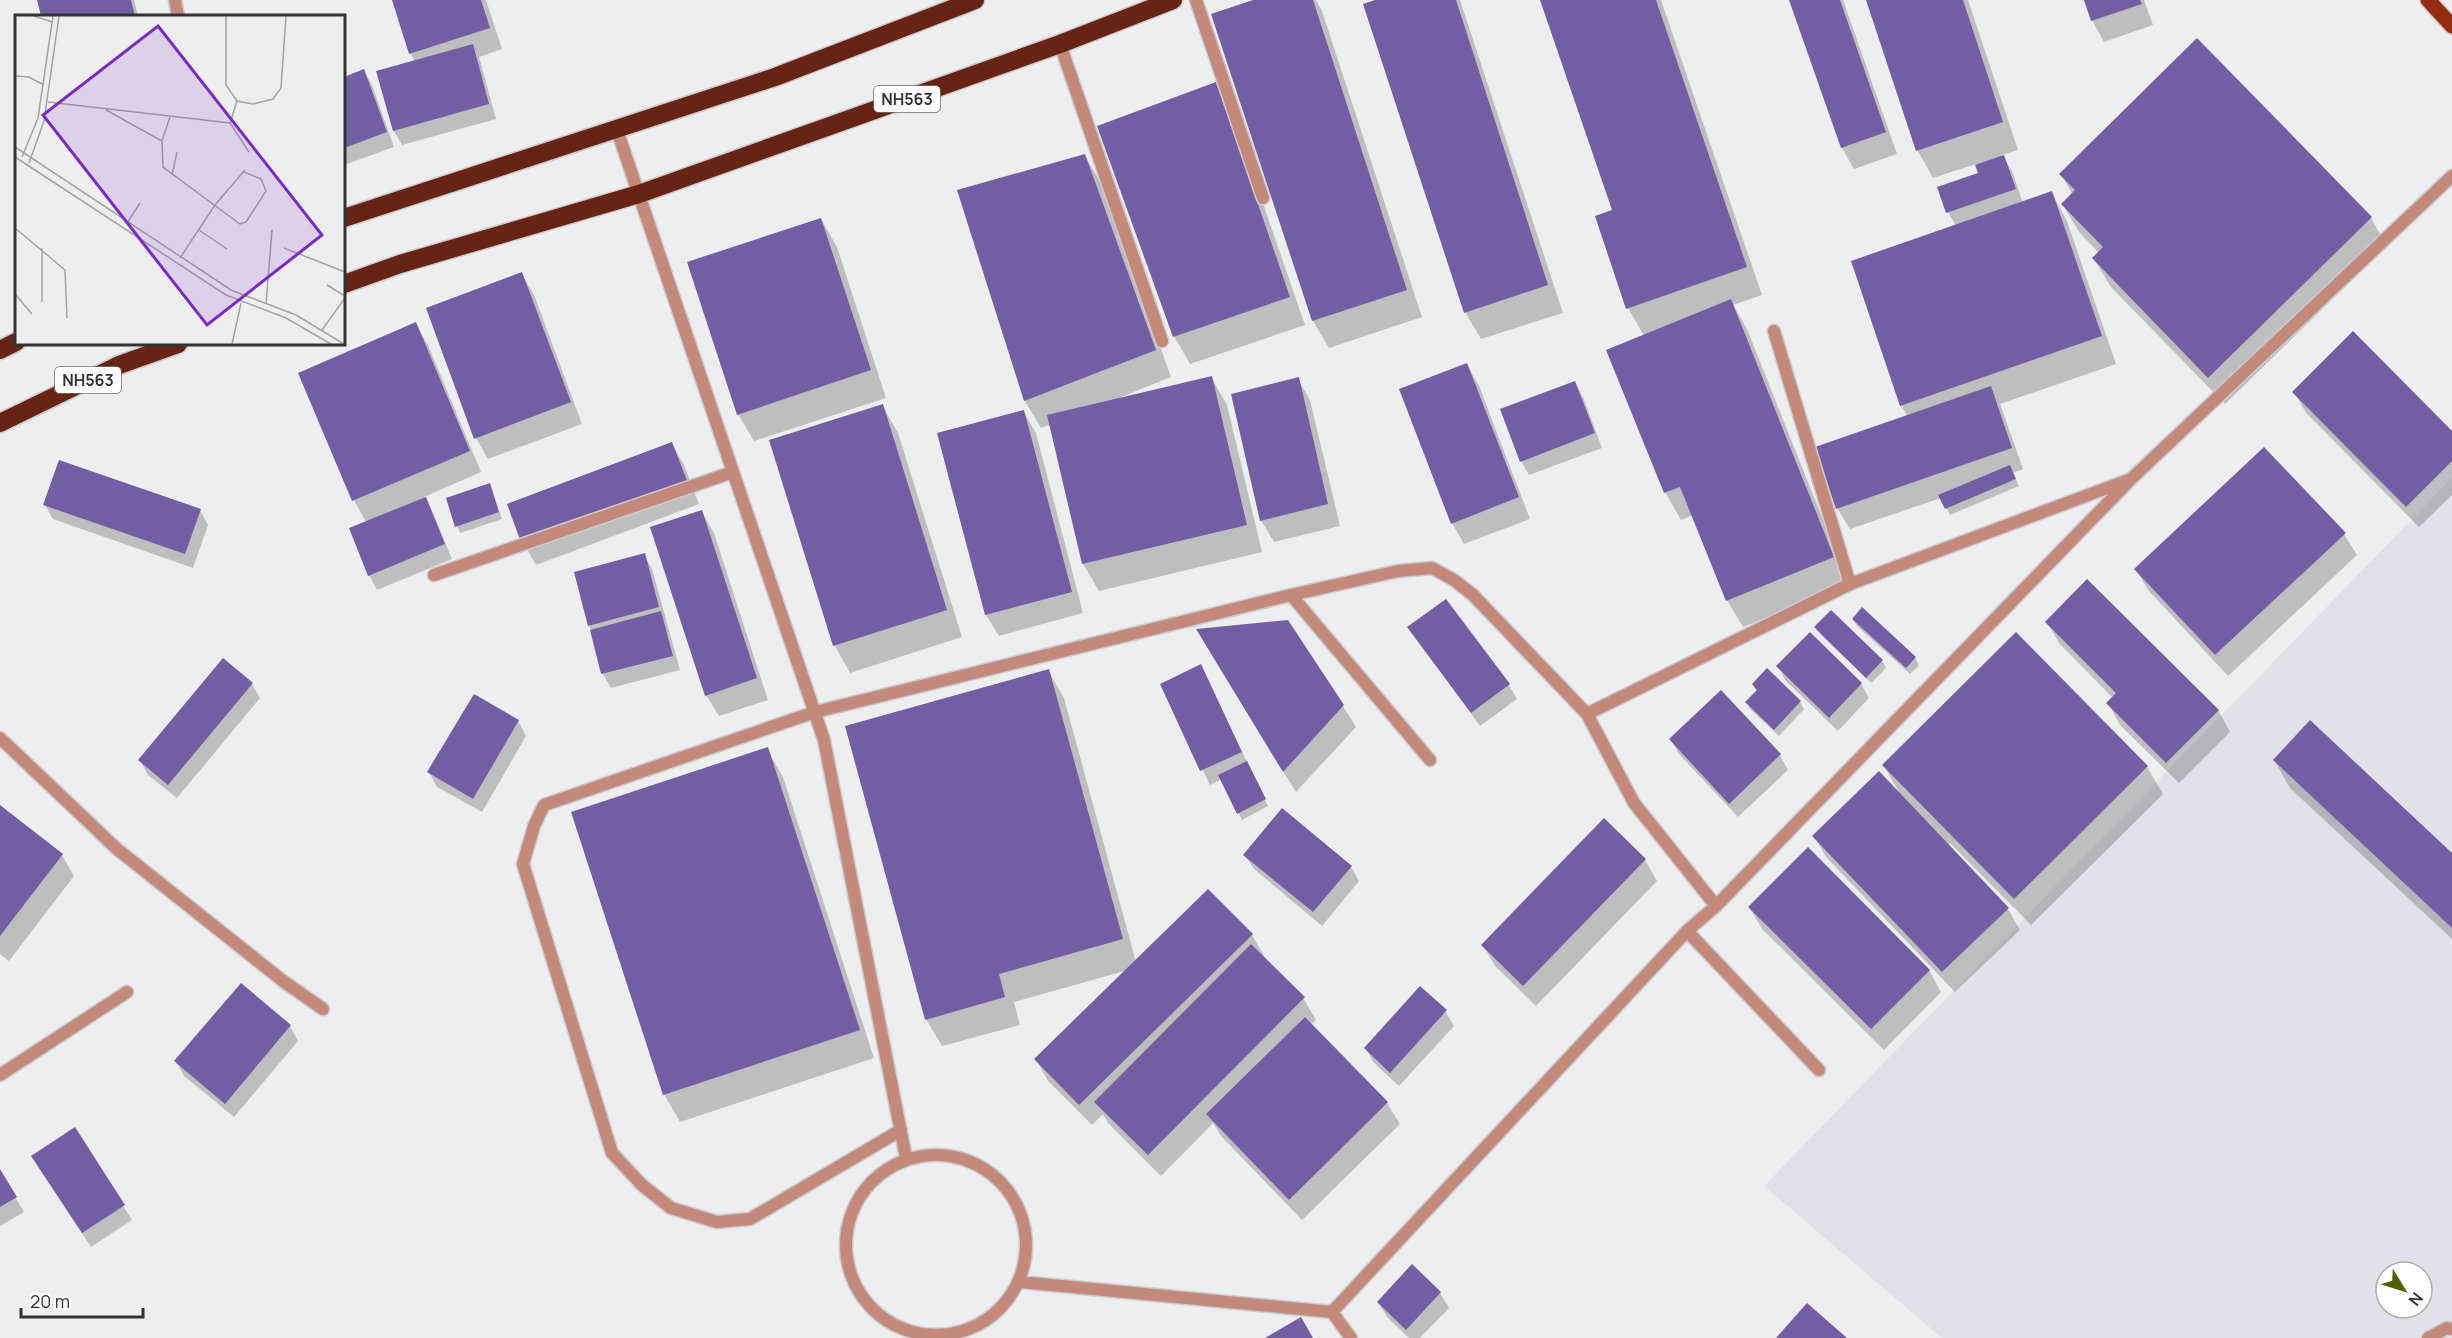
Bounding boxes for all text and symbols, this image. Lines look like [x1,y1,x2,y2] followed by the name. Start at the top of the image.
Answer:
[15,15,345,345] inset map
[874,86,940,112] road number: NH563
[55,367,121,393] road number: NH563
[2374,1260,2434,1320] north arrow
[21,1281,142,1319] scale bar
[2404,1288,2428,1311] text: N
[30,1289,70,1313] text: 20 m

